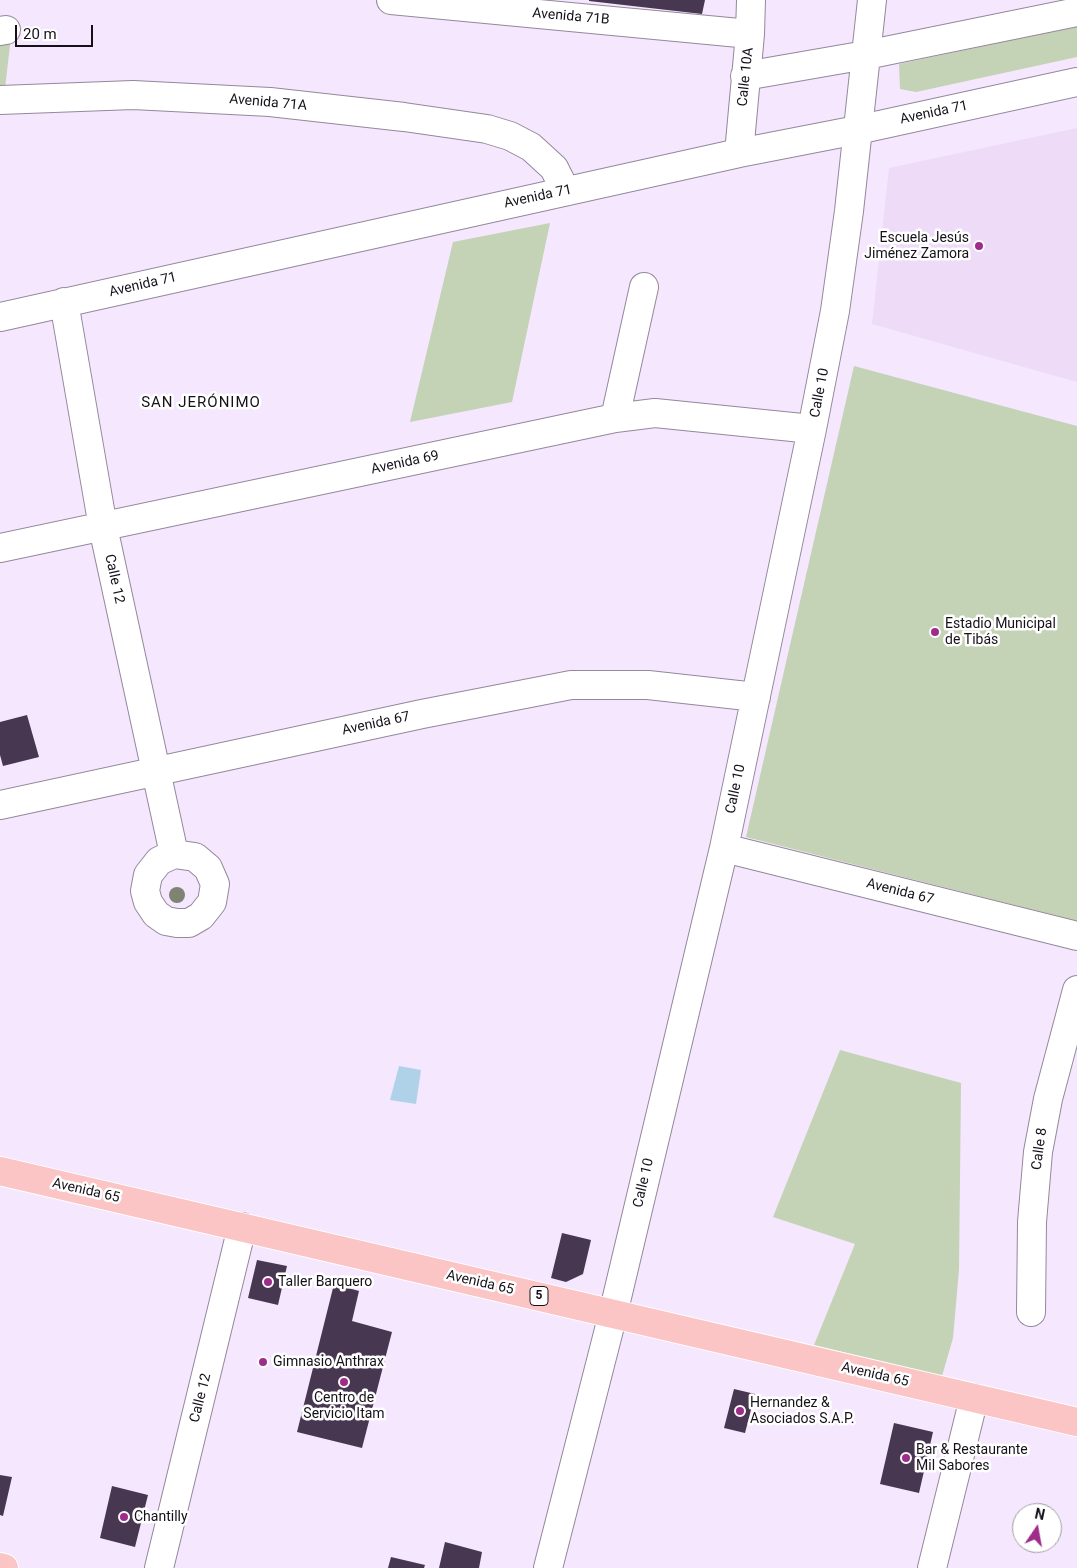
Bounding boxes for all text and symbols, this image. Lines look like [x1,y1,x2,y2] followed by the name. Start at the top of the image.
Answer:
[532,5,610,29] street label: Avenida 71B
[18,15,95,47] scale bar
[23,25,57,43] text: 20 m
[735,47,757,107] street label: Calle 10A
[228,91,308,115] street label: Avenida 71A
[899,98,969,128] street label: Avenida 71
[503,182,573,212] street label: Avenida 71
[864,230,969,262] place label: Escuela Jesús Jiménez Zamora
[973,240,985,252] marker: Escuela Jesús Jiménez Zamora
[108,269,178,301] street label: Avenida 71
[807,367,833,419] street label: Calle 10
[140,394,262,412] district label: SAN JERÓNIMO
[370,448,440,478] street label: Avenida 69
[101,553,127,605] street label: Calle 12
[945,616,1056,648] place label: Estadio Municipal de Tibás
[929,626,941,638] marker: Estadio Municipal de Tibás
[341,709,411,739] street label: Avenida 67
[723,763,749,815] street label: Calle 10
[865,876,935,908] street label: Avenida 67
[1029,1127,1051,1171] street label: Calle 8
[630,1157,658,1209] street label: Calle 10
[51,1175,121,1207] street label: Avenida 65
[445,1267,515,1299] street label: Avenida 65
[278,1274,372,1290] place label: Taller Barquero
[262,1276,274,1288] marker: Taller Barquero
[530,1286,548,1305] road number: 5
[273,1354,384,1370] place label: Gimnasio Anthrax
[257,1356,269,1368] marker: Gimnasio Anthrax
[840,1359,910,1391] street label: Avenida 65
[187,1372,215,1424] street label: Calle 12
[338,1376,350,1388] marker: Centro de Servicio Itam
[303,1390,385,1422] place label: Centro de Servicio Itam
[750,1395,854,1428] place label: Hernandez & Asociados S.A.P.
[734,1405,746,1417] marker: Hernandez & Asociados S.A.P.
[916,1442,1028,1474] place label: Bar & Restaurante Mil Sabores
[900,1452,912,1464] marker: Bar & Restaurante Mil Sabores
[1012,1503,1062,1553] north arrow
[1033,1505,1046,1523] text: N
[134,1509,188,1525] place label: Chantilly
[118,1511,130,1523] marker: Chantilly

